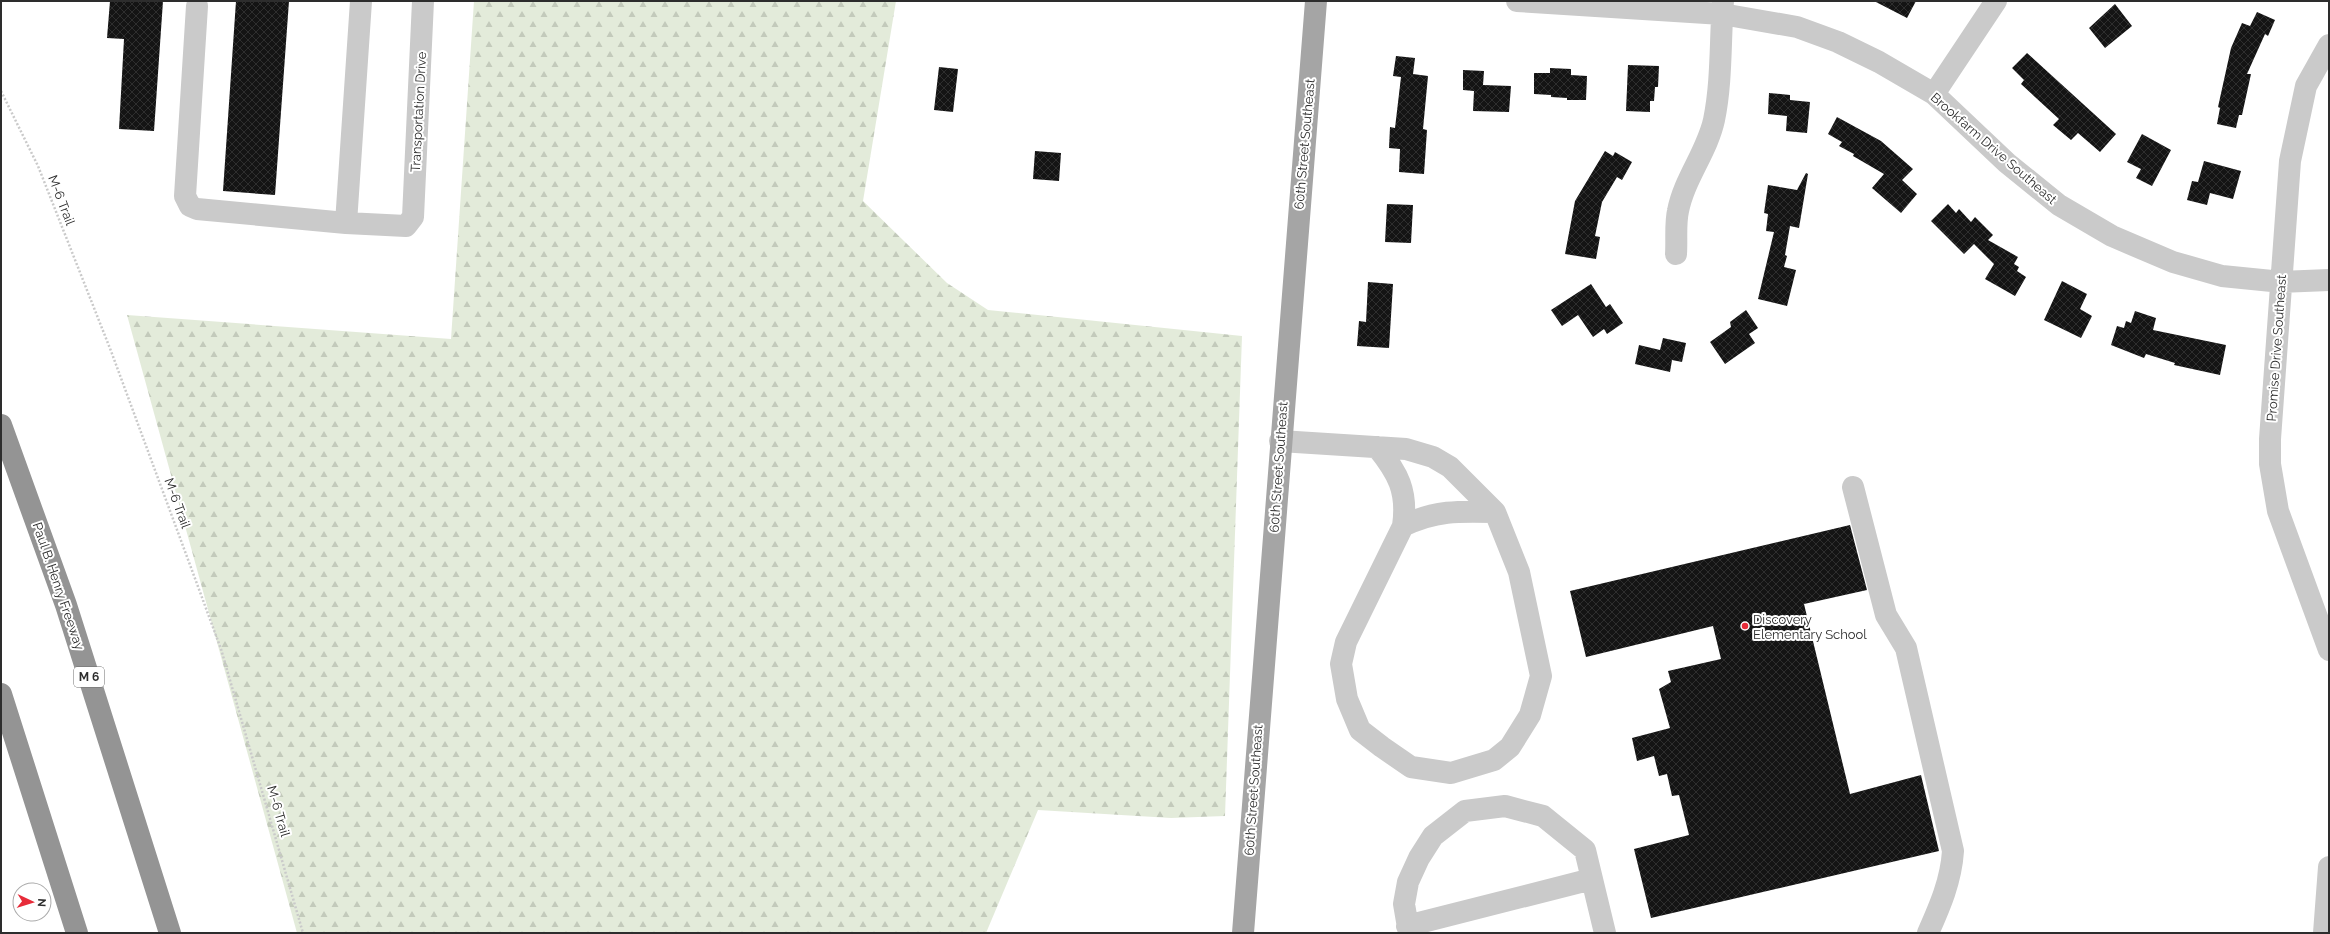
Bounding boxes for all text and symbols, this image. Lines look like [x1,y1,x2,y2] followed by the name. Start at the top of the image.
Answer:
[408,51,429,173] street label: Transportation Drive
[1291,77,1318,210] street label: 60th Street Southeast
[1928,90,2060,207] street label: Brookfarm Drive Southeast
[45,173,78,228] street label: M-6 Trail
[2264,273,2289,422] street label: Promise Drive Southeast
[1266,401,1291,533] street label: 60th Street Southeast
[162,476,194,531] street label: M-6 Trail
[30,520,87,652] street label: Paul B. Henry Freeway
[1753,612,1867,642] place label: Discovery Elementary School
[1740,621,1750,631] marker: Discovery Elementary School
[74,667,104,687] road number: M 6
[1241,724,1266,856] street label: 60th Street Southeast
[264,784,293,839] street label: M-6 Trail
[12,882,52,922] north arrow
[35,898,48,907] text: N

